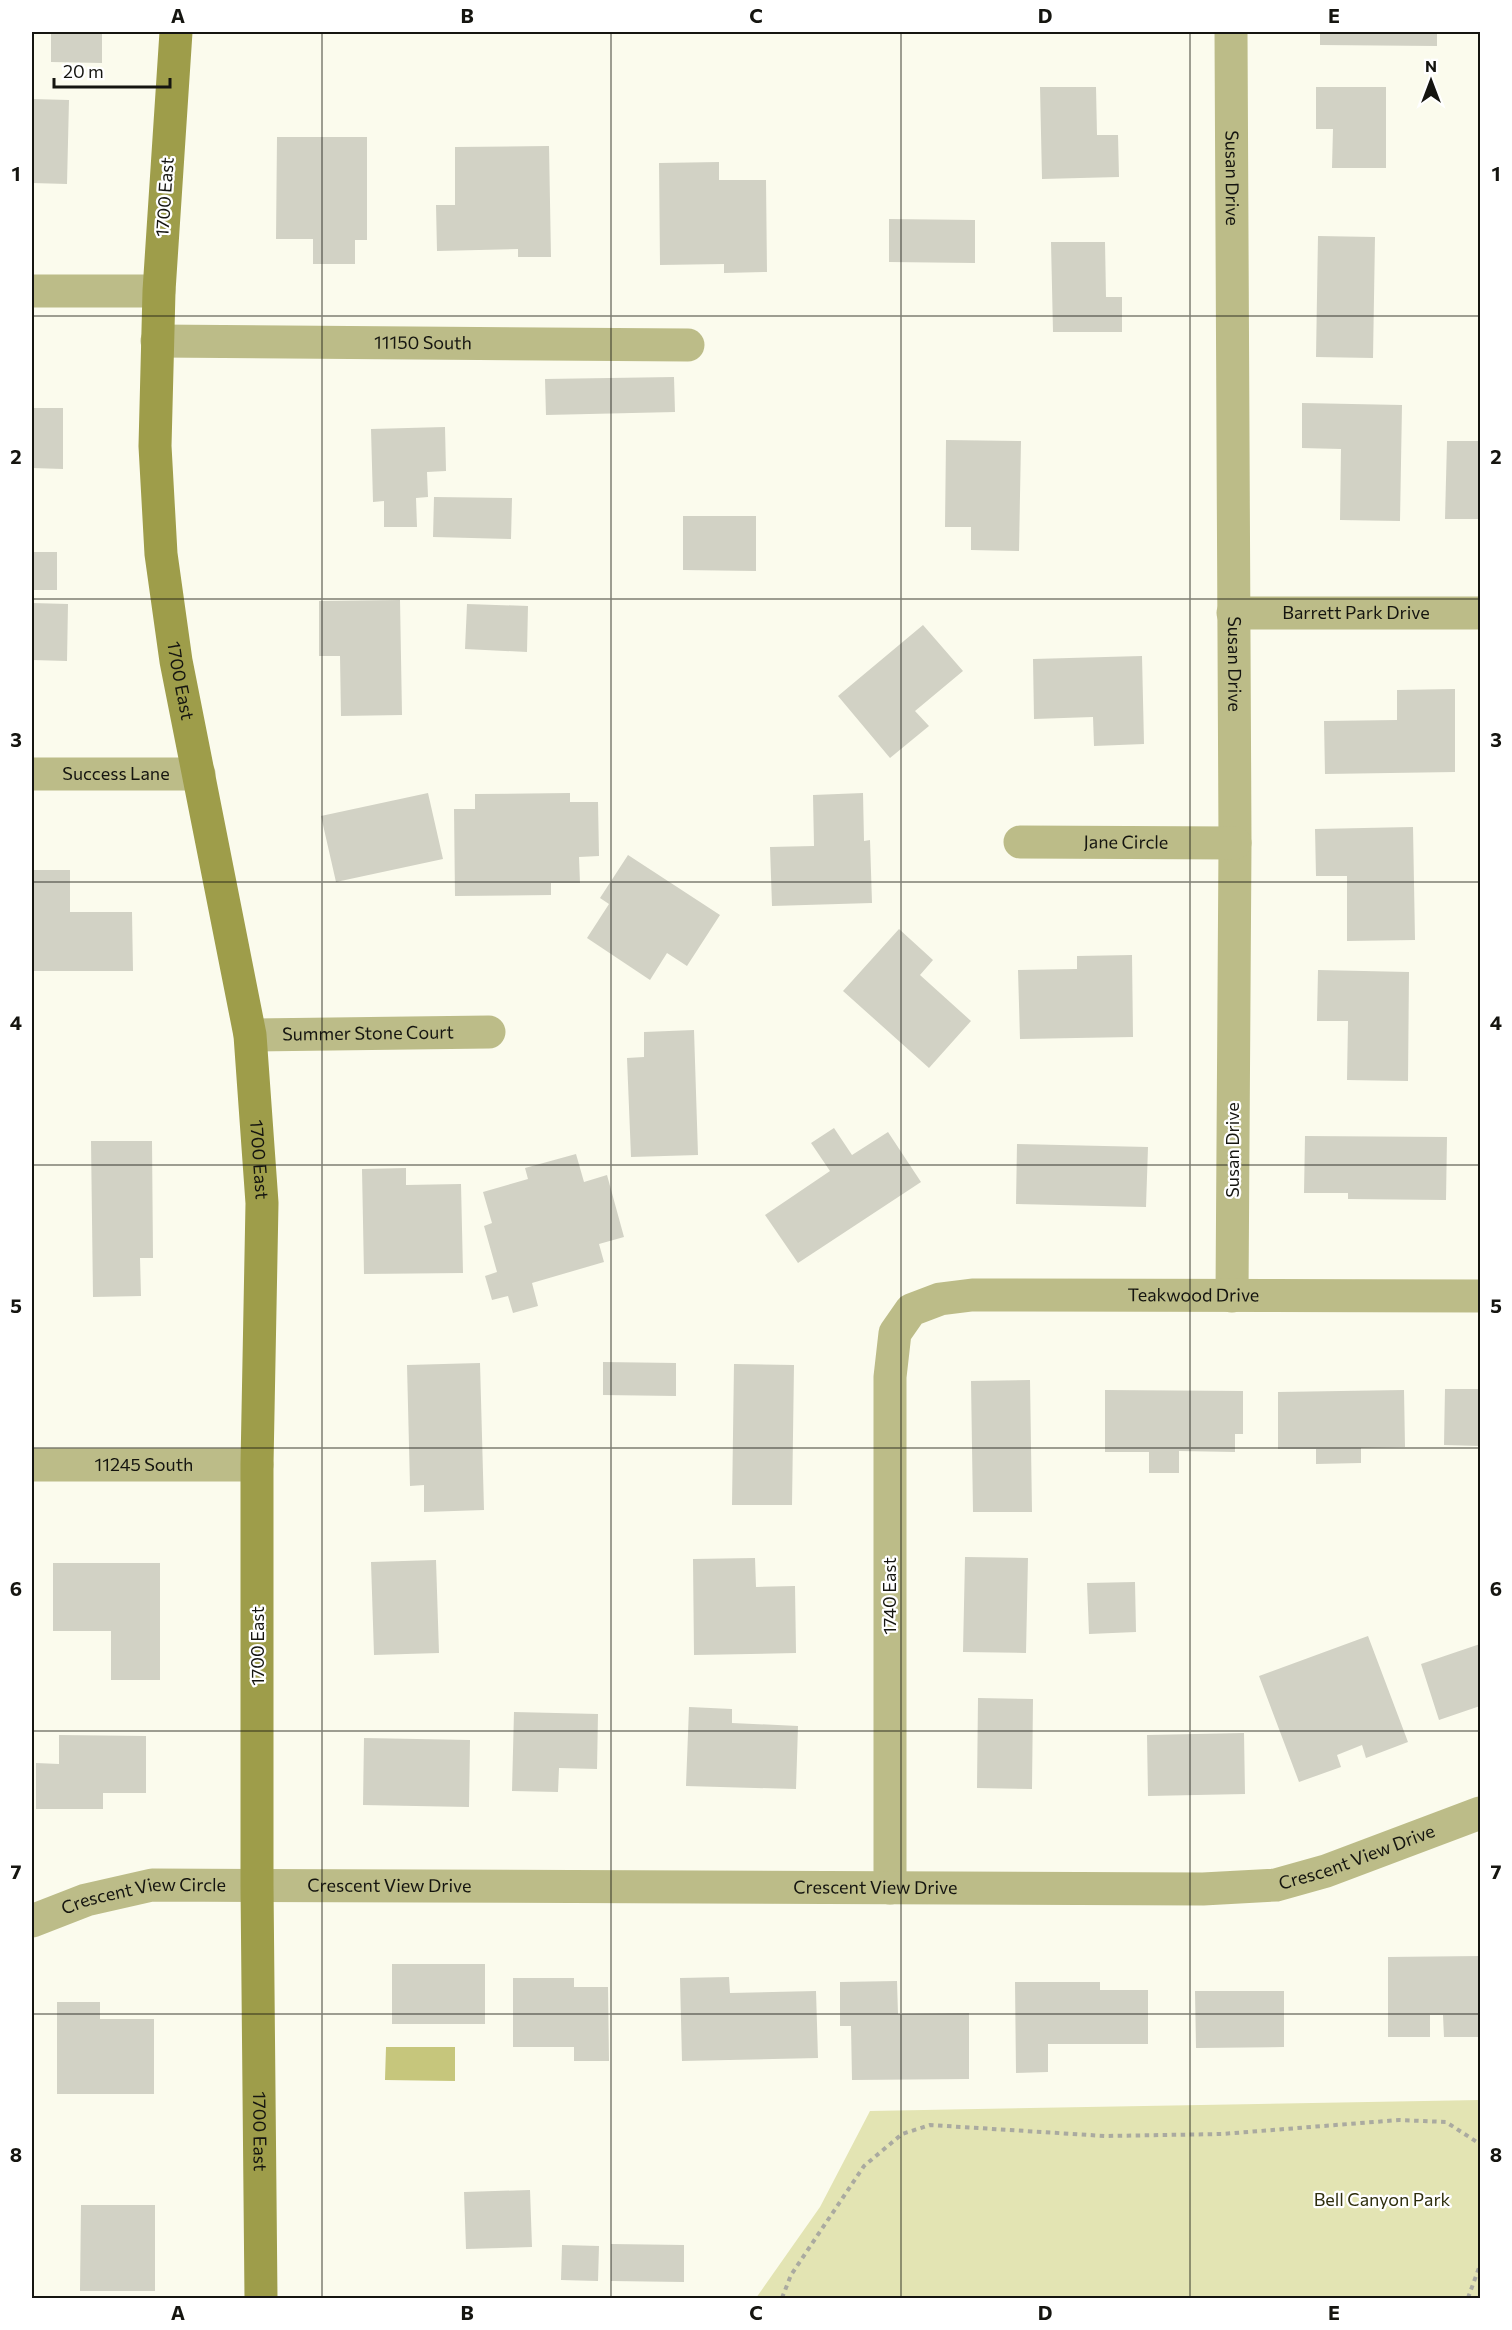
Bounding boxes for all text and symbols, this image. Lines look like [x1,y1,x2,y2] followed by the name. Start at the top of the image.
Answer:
[171,3,185,27] text: A
[460,3,474,27] text: B
[749,3,763,27] text: C
[1038,3,1052,27] text: D
[1328,3,1340,27] text: E
[54,51,170,89] scale bar
[1401,51,1461,111] north arrow
[1425,56,1437,75] text: N
[63,60,104,82] text: 20 m
[1221,130,1244,226] street label: Susan Drive
[150,156,178,237] street label: 1700 East
[11,161,21,185] text: 1
[1491,161,1501,185] text: 1
[374,331,472,353] street label: 11150 South
[10,444,22,468] text: 2
[1490,444,1502,468] text: 2
[1282,601,1430,623] street label: Barrett Park Drive
[1224,616,1246,712] street label: Susan Drive
[163,640,199,722] street label: 1700 East
[10,727,22,751] text: 3
[1490,727,1502,751] text: 3
[62,762,170,784] street label: Success Lane
[1084,830,1168,853] street label: Jane Circle
[10,1010,22,1034] text: 4
[1490,1010,1502,1034] text: 4
[282,1020,454,1045] street label: Summer Stone Court
[1221,1102,1243,1198] street label: Susan Drive
[246,1119,274,1200] street label: 1700 East
[1127,1283,1259,1306] street label: Teakwood Drive
[10,1293,22,1317] text: 5
[1490,1293,1502,1317] text: 5
[95,1453,193,1475] street label: 11245 South
[878,1557,900,1635] street label: 1740 East
[10,1576,22,1600] text: 6
[1490,1576,1502,1600] text: 6
[246,1606,268,1686] street label: 1700 East
[1276,1819,1438,1894] street label: Crescent View Drive
[11,1859,22,1883] text: 7
[1491,1859,1502,1883] text: 7
[58,1873,226,1919] street label: Crescent View Circle
[307,1874,472,1896] street label: Crescent View Drive
[793,1875,958,1898] street label: Crescent View Drive
[249,2091,272,2171] street label: 1700 East
[10,2142,22,2166] text: 8
[1490,2142,1502,2166] text: 8
[1314,2188,1451,2210] park label: Bell Canyon Park
[171,2300,185,2324] text: A
[460,2300,474,2324] text: B
[749,2300,763,2324] text: C
[1038,2300,1052,2324] text: D
[1328,2300,1340,2324] text: E

